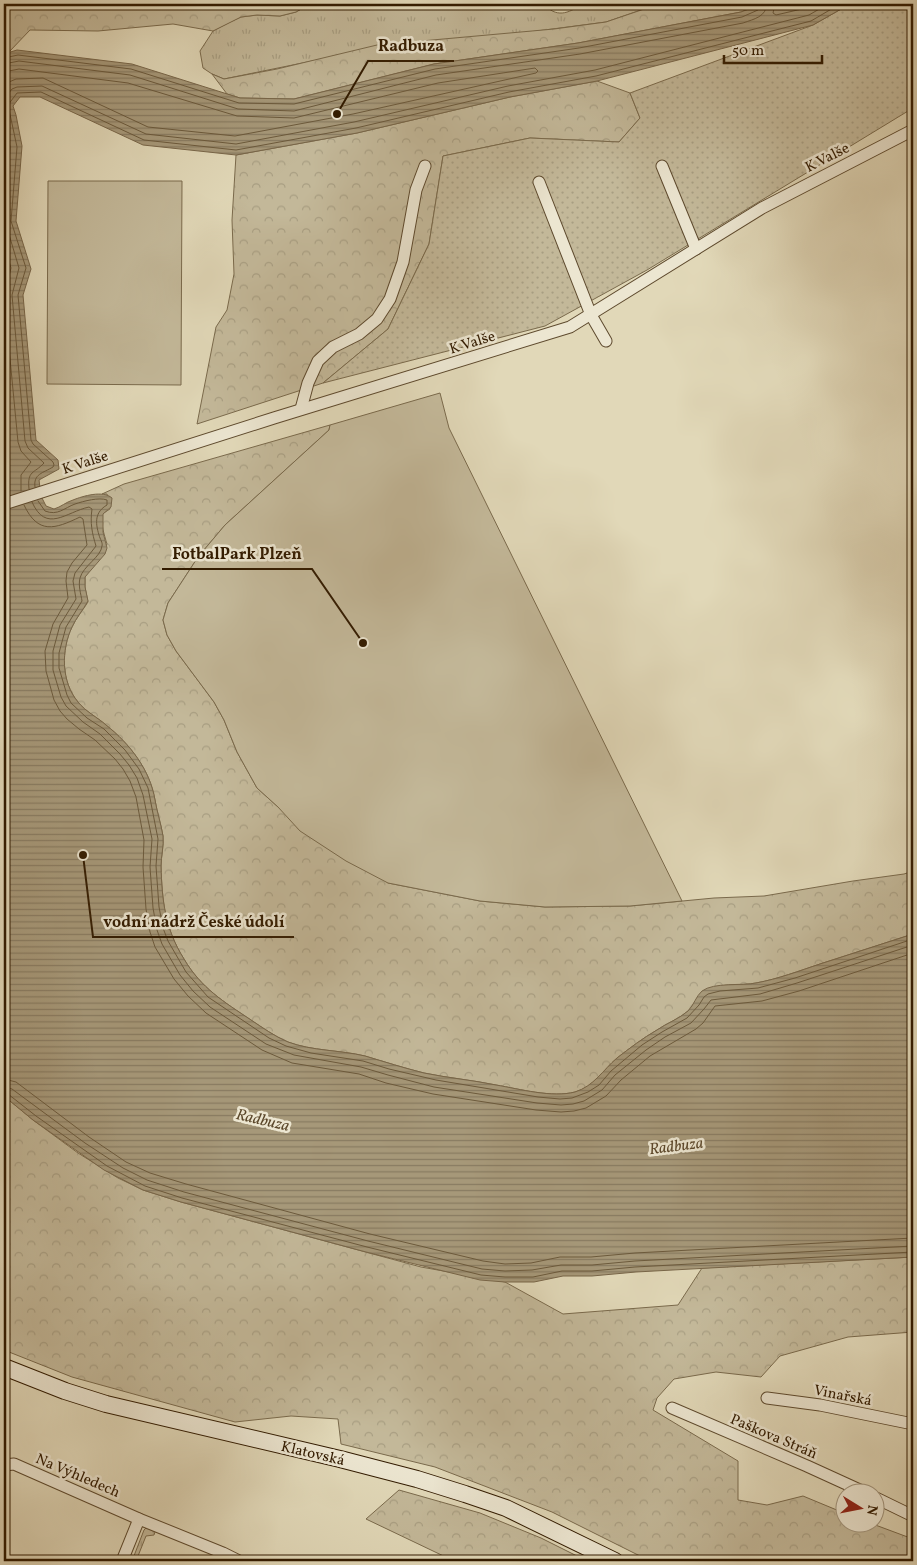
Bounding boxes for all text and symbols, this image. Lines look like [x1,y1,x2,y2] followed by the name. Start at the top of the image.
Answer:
[368,30,454,61] callout: Radbuza
[724,32,822,64] scale bar
[378,36,444,58] text: Radbuza
[732,41,764,62] text: 50 m
[802,138,853,178] street label: K Valše
[447,326,498,360] street label: K Valše
[60,446,111,481] street label: K Valše
[162,538,312,569] callout: FotbalPark Plzeň
[172,544,302,566] text: FotbalPark Plzeň
[93,906,294,937] callout: vodní nádrž České údolí
[103,911,285,934] text: vodní nádrž České údolí
[234,1104,292,1138] water label: Radbuza
[648,1133,705,1161] water label: Radbuza
[812,1381,874,1412] street label: Vinařská
[726,1410,820,1465] street label: Paškova Stráň
[279,1437,347,1472] street label: Klatovská
[32,1449,123,1504] street label: Na Výhledech
[834,1482,884,1532] north arrow
[861,1503,882,1517] text: N

